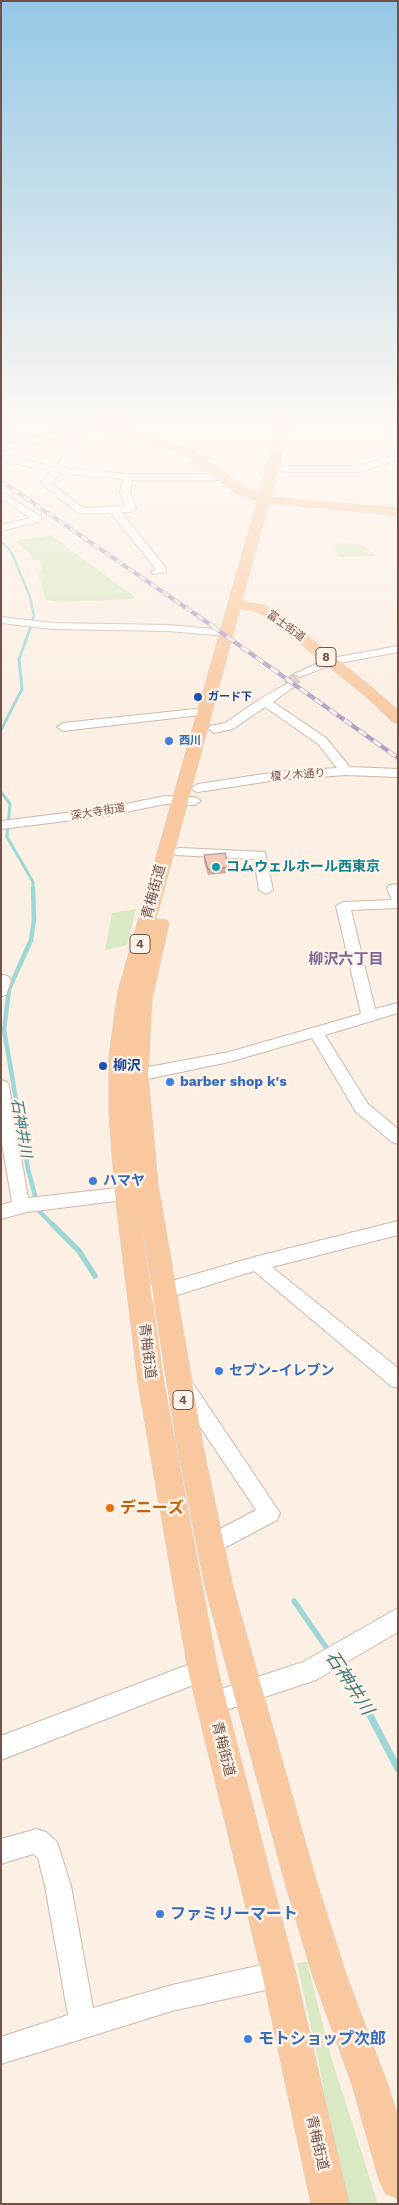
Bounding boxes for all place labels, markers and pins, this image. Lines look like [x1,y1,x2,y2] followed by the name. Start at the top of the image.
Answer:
[208,690,252,704] place label: ガード下
[192,691,204,703] marker: ガード下
[179,734,201,748] place label: 西川
[163,735,175,747] marker: 西川
[226,859,380,875] place label: コムウェルホール西東京
[210,861,222,873] marker: コムウェルホール西東京
[113,1058,141,1074] place label: 柳沢
[97,1060,109,1072] marker: 柳沢
[180,1074,287,1090] place label: barber shop k's
[164,1076,176,1088] marker: barber shop k's
[103,1173,145,1189] place label: ハマヤ
[87,1175,99,1187] marker: ハマヤ
[229,1363,334,1379] place label: セブン-イレブン
[213,1365,225,1377] marker: セブン-イレブン
[120,1498,184,1518] place label: デニーズ
[104,1502,116,1514] marker: デニーズ
[170,1904,298,1924] place label: ファミリーマート
[154,1908,166,1920] marker: ファミリーマート
[258,2029,386,2049] place label: モトショップ次郎
[242,2033,254,2045] marker: モトショップ次郎

